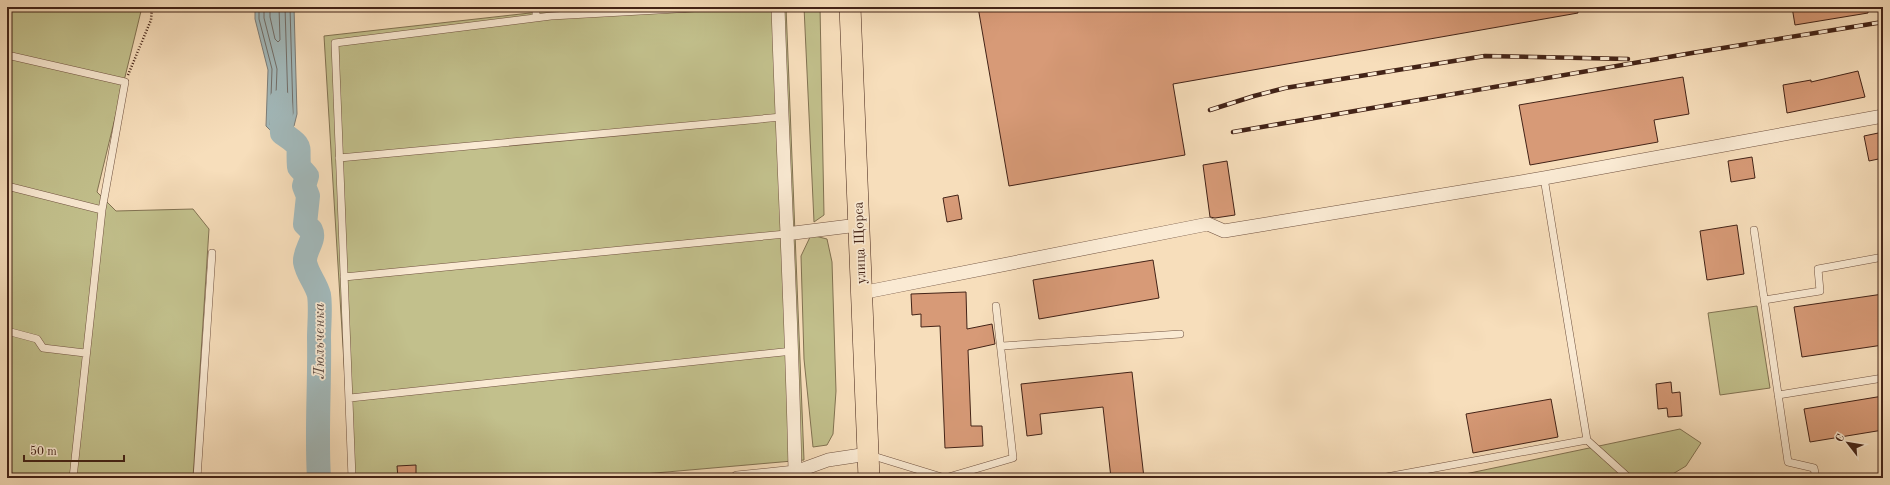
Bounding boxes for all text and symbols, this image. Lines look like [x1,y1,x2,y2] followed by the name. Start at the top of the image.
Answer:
[852,201,868,284] street label: улица Щорса
[313,303,328,379] water label: Люльченка
[1828,423,1868,463] north arrow
[1834,433,1847,445] text: С
[24,437,124,463] scale bar
[30,445,57,458] text: 50 m

